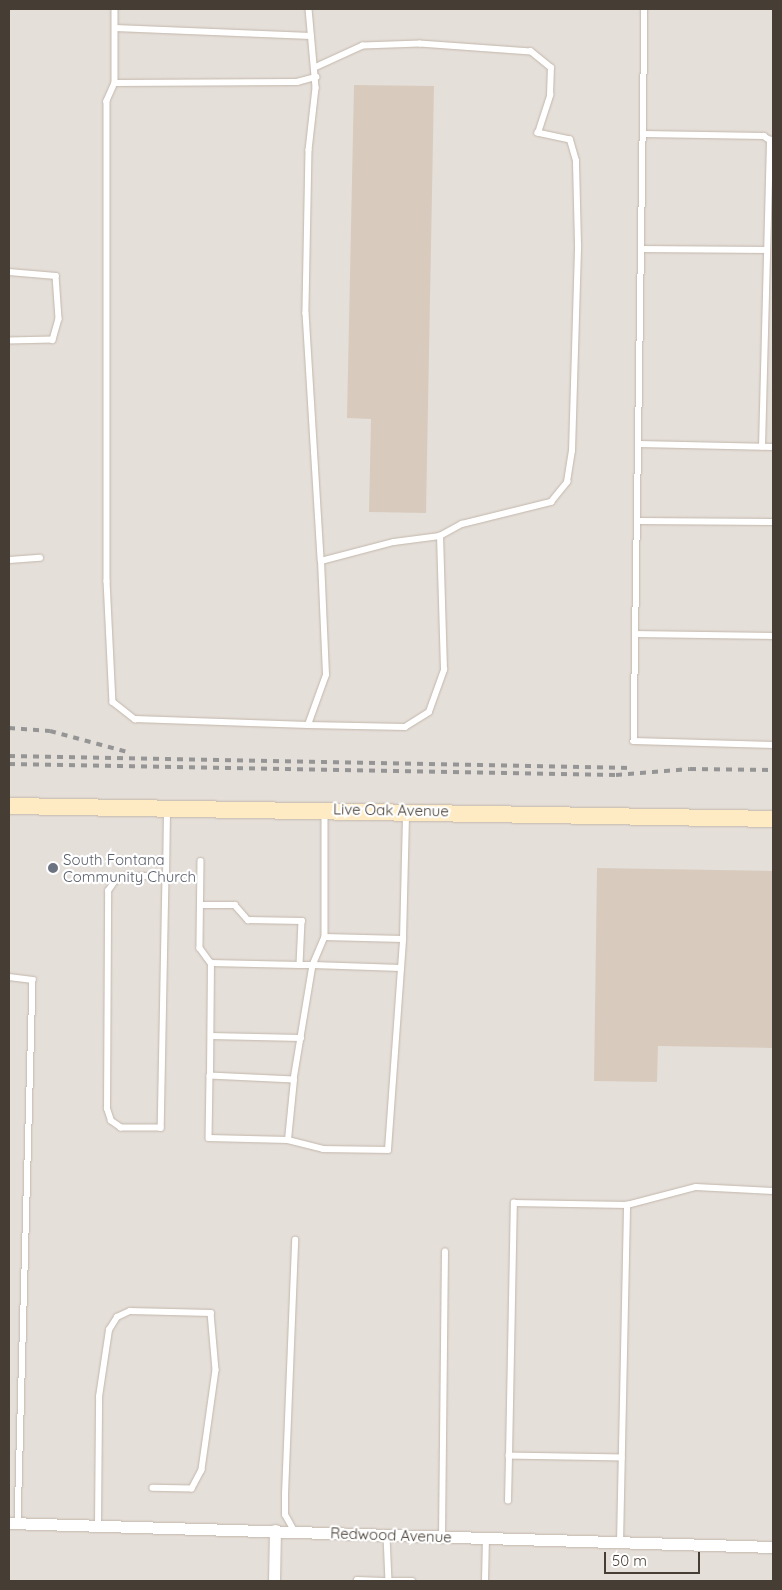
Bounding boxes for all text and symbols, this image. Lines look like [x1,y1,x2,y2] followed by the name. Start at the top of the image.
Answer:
[333,800,449,820] street label: Live Oak Avenue
[63,850,196,885] place label: South Fontana Community Church
[47,862,59,874] marker: South Fontana Community Church
[330,1524,452,1546] street label: Redwood Avenue
[607,1542,703,1574] scale bar
[612,1551,647,1570] text: 50 m

